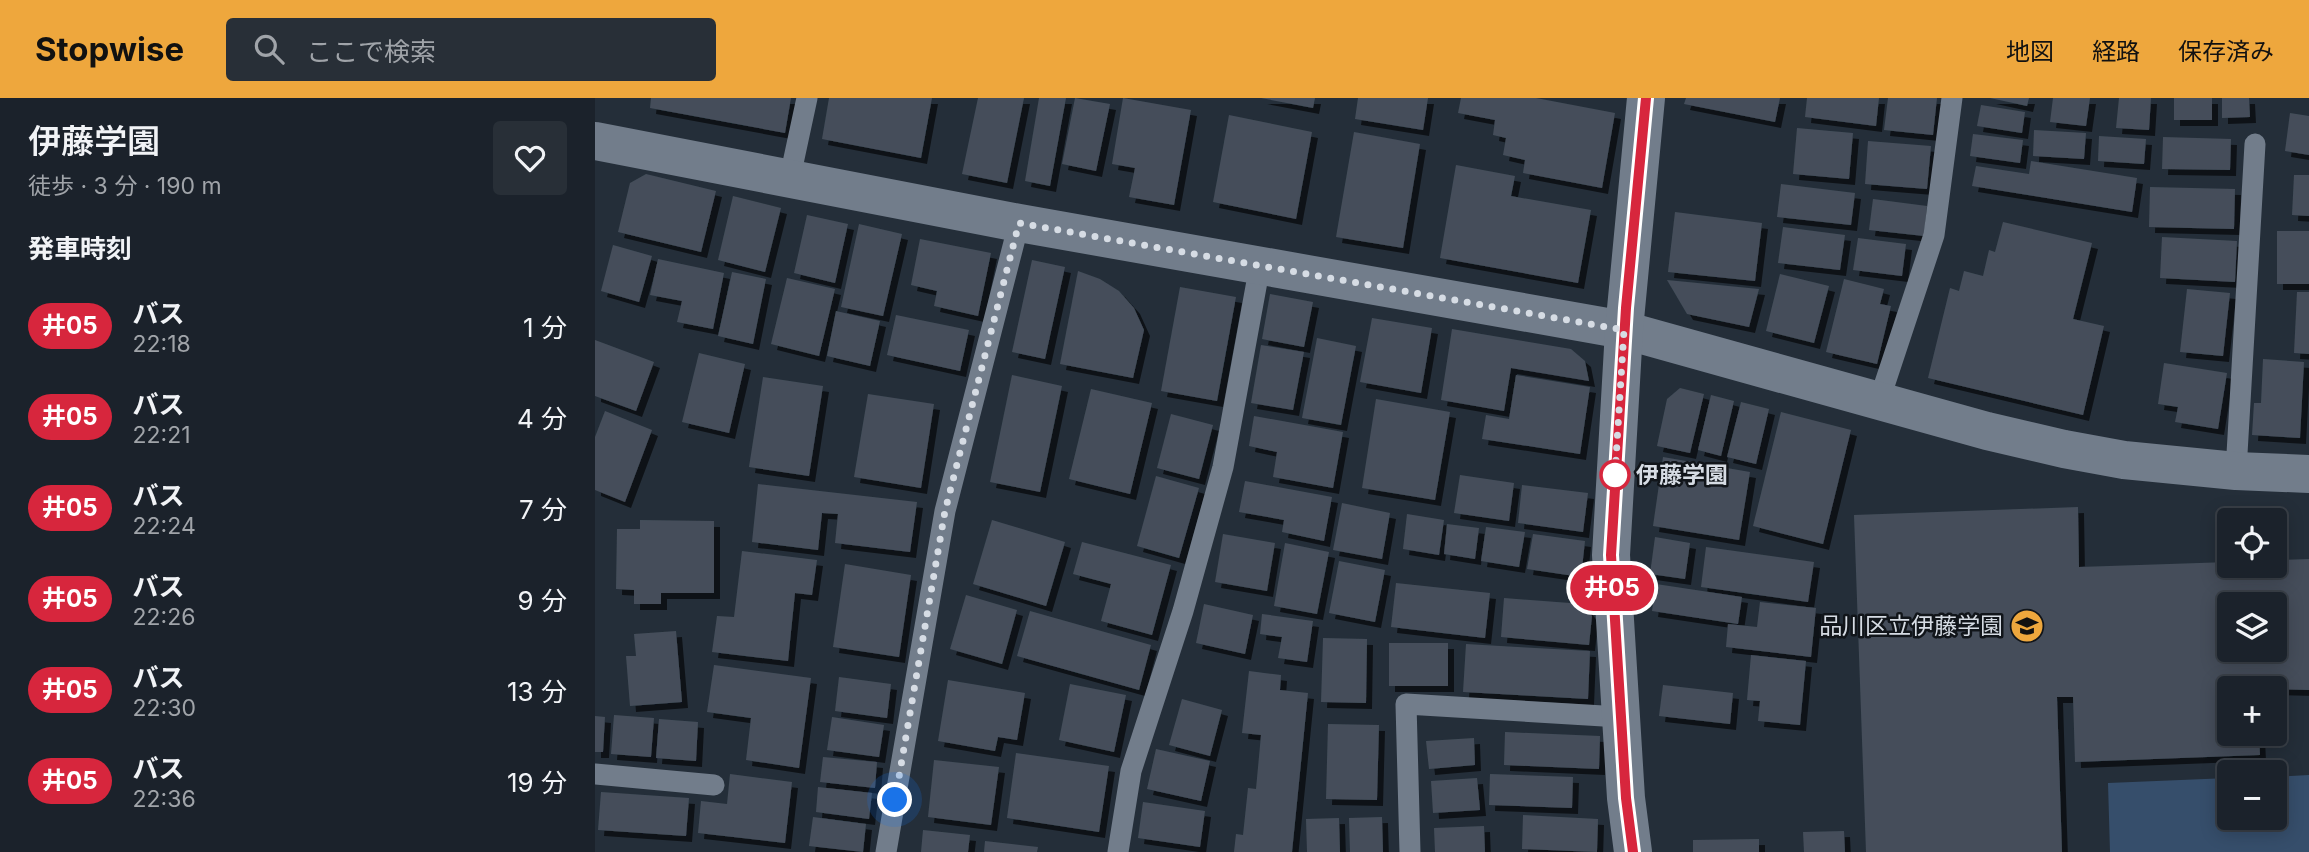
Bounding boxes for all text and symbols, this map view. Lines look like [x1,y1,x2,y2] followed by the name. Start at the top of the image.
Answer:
[226,18,716,81] search box
[35,29,184,69] text: Stopwise
[250,30,288,68] icon: search
[306,36,436,67] text: ここで検索
[2006,37,2054,66] text: 地図
[2092,37,2140,66] text: 経路
[2178,37,2274,66] text: 保存済み
[28,121,160,161] text: 伊藤学園
[493,121,567,195] button: heart
[28,172,222,200] text: 徒歩 · 3 分 · 190 m
[28,233,132,264] text: 発車時刻
[133,298,185,329] text: バス
[42,311,98,340] text: 井05
[523,312,567,343] text: 1 分
[133,330,191,358] text: 22:18
[133,389,185,420] text: バス
[42,402,98,431] text: 井05
[517,403,567,434] text: 4 分
[133,421,191,449] text: 22:21
[1600,460,1630,490] marker: 伊藤学園
[1636,461,1728,489] place label: 伊藤学園
[133,480,185,511] text: バス
[42,493,98,522] text: 井05
[519,494,567,525] text: 7 分
[2217,508,2287,830] map controls
[2217,508,2287,578] button: locate
[133,512,196,540] text: 22:24
[1572,565,1652,611] line badge: 井05
[133,571,185,602] text: バス
[1584,573,1640,602] text: 井05
[42,584,98,613] text: 井05
[518,585,567,616] text: 9 分
[2217,592,2287,662] button: layers
[133,603,196,631] text: 22:26
[2008,607,2046,645] school or university icon: 品川区立伊藤学園
[1819,612,2003,640] place label: 品川区立伊藤学園
[133,662,185,693] text: バス
[42,675,98,704] text: 井05
[507,676,567,707] text: 13 分
[2217,676,2287,746] button: +
[133,694,196,722] text: 22:30
[133,753,185,784] text: バス
[2217,760,2287,830] button: −
[42,766,98,795] text: 井05
[507,767,567,798] text: 19 分
[877,782,912,817] your location
[133,785,196,813] text: 22:36

